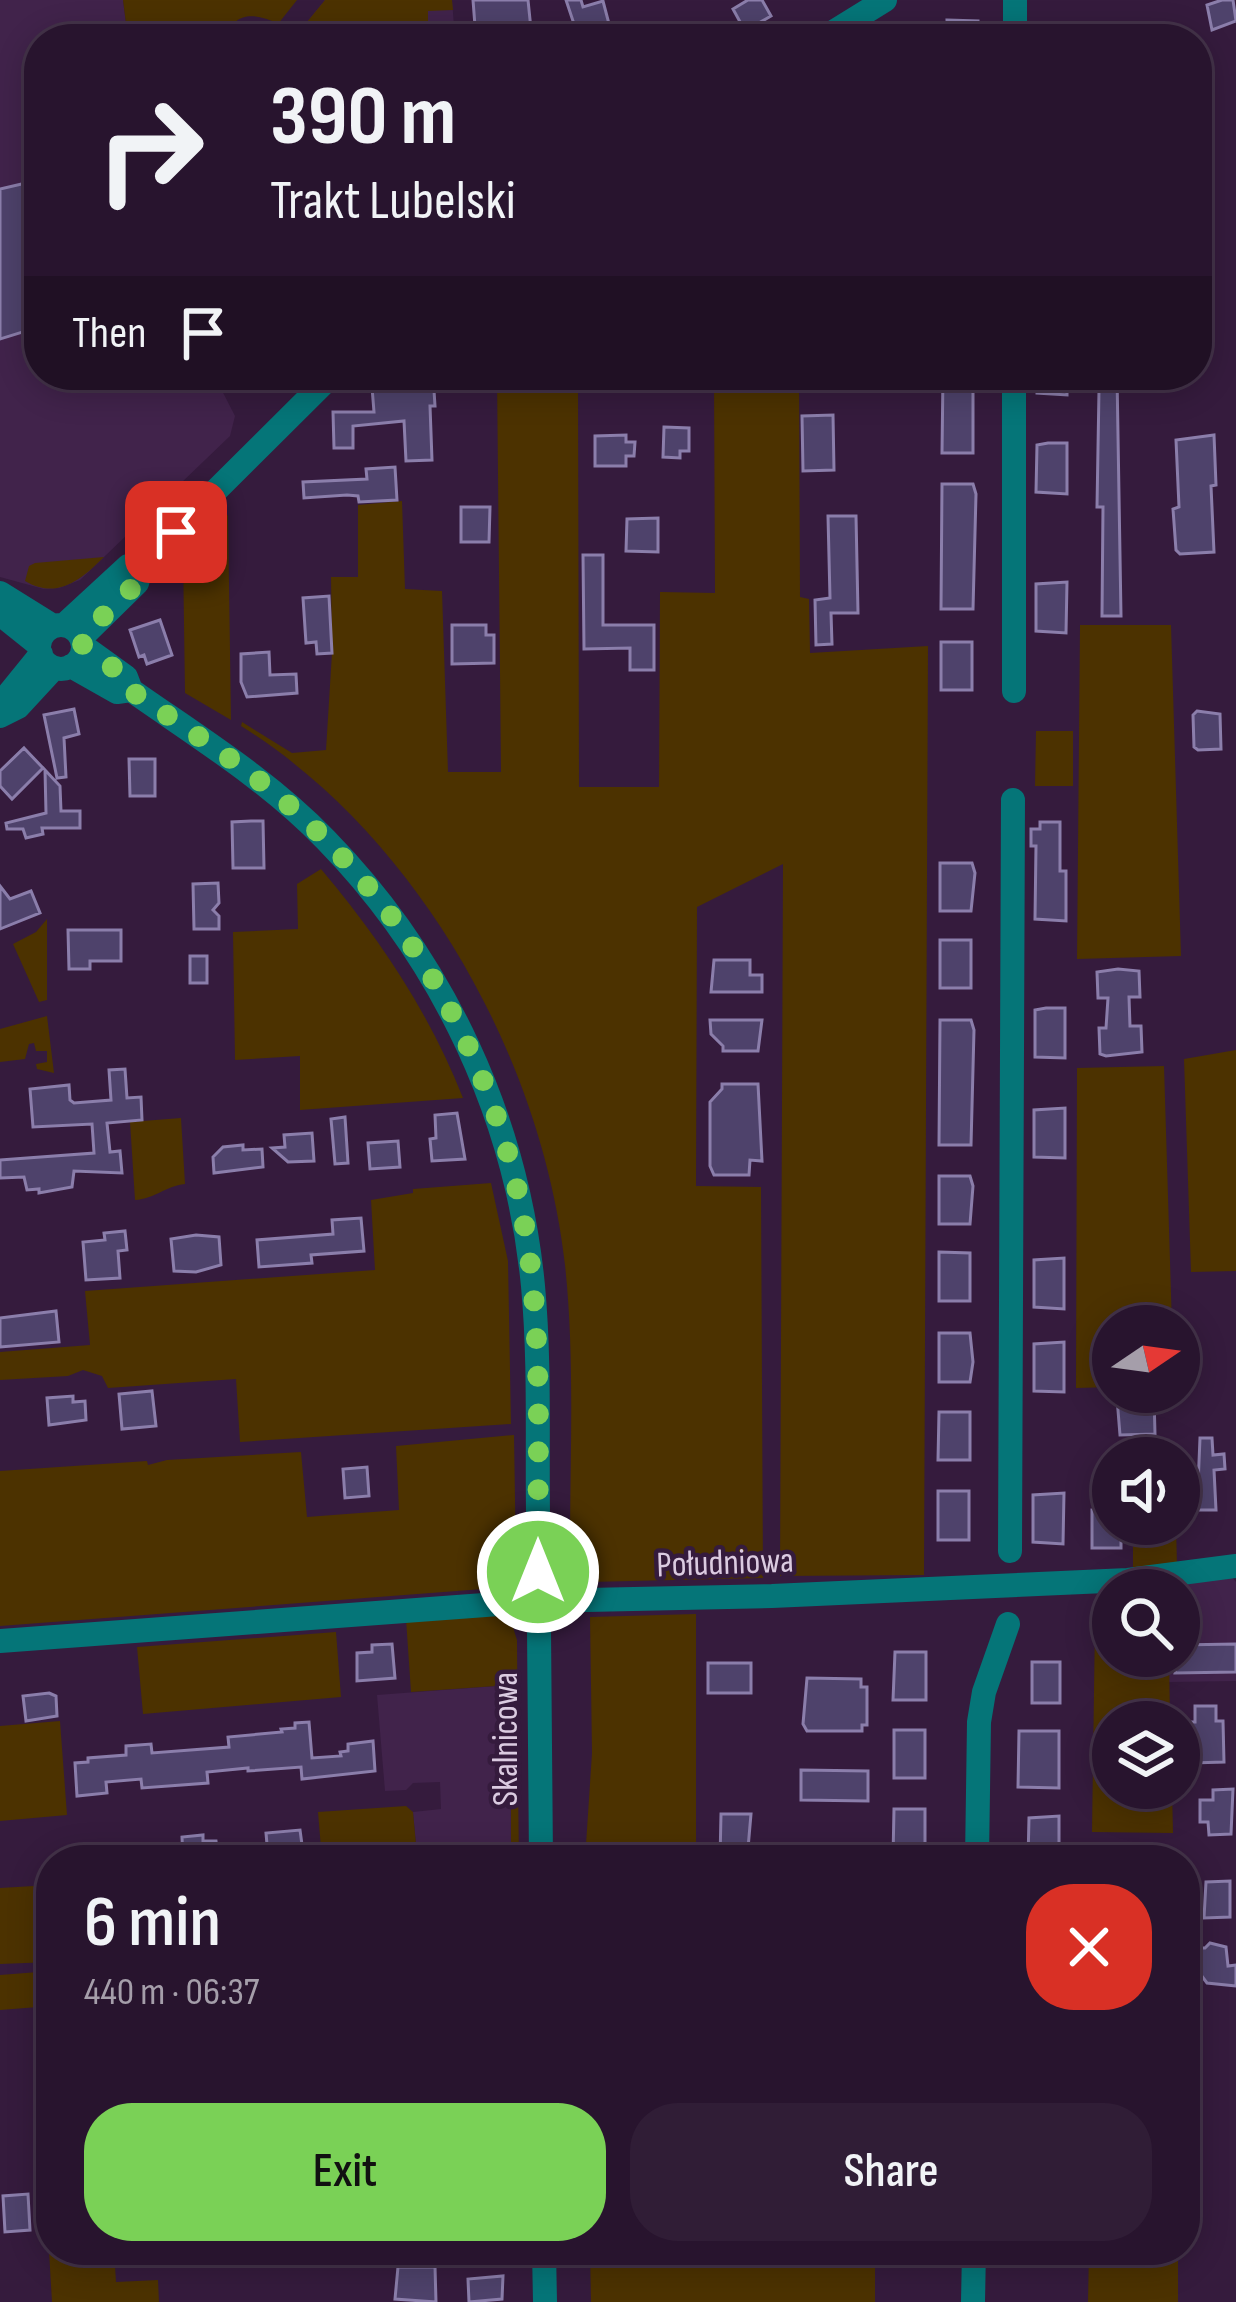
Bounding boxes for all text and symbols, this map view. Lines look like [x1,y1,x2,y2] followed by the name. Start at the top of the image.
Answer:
[270,67,456,168] text: 390 m
[72,72,228,228] icon: right
[270,169,516,234] text: Trakt Lubelski
[170,300,236,366] icon: arrive
[72,306,146,361] text: Then
[125,481,227,583] pin
[143,499,209,565] icon: arrive
[1092,1305,1200,1413] north arrow
[1092,1305,1200,1809] map controls
[1092,1437,1200,1545] button: sound
[475,1509,601,1635] position arrow
[656,1540,795,1587] street label: Południowa
[1092,1569,1200,1677] button: search
[485,1672,528,1806] street label: Skalnicowa
[1092,1701,1200,1809] button: layers
[84,1880,221,1967] text: 6 min
[1026,1884,1152,2010] button: close
[84,1969,259,2016] text: 440 m · 06:37
[84,2103,606,2241] button: Exit
[630,2103,1152,2241] button: Share

